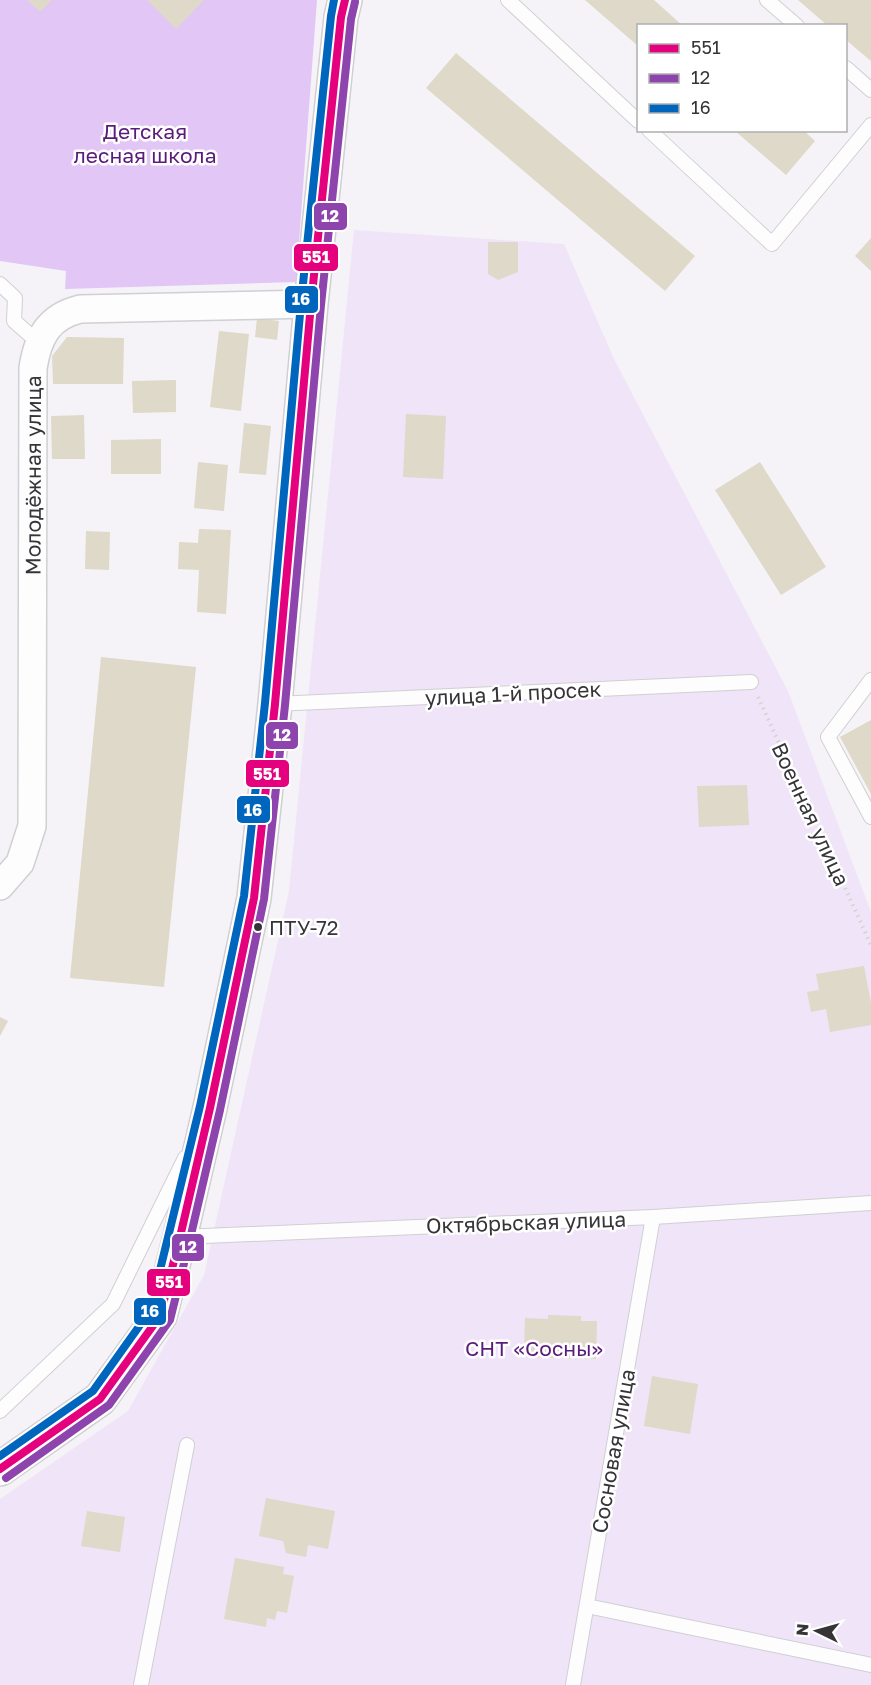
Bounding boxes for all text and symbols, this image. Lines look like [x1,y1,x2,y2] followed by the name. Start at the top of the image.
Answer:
[637,24,847,132] legend
[691,36,721,58] text: 551
[691,66,710,88] text: 12
[691,96,711,118] text: 16
[73,118,217,168] park label: Детская лесная школа
[313,202,348,231] line badge: 12
[321,206,339,226] text: 12
[293,243,339,272] line badge: 551
[302,247,330,267] text: 551
[284,285,319,314] line badge: 16
[292,289,310,309] text: 16
[20,375,46,575] street label: Молодёжная улица
[424,675,602,711] street label: улица 1-й просек
[265,721,299,750] line badge: 12
[273,725,291,745] text: 12
[766,738,856,890] street label: Военная улица
[245,759,290,788] line badge: 551
[253,764,281,784] text: 551
[236,795,271,824] line badge: 16
[244,800,262,820] text: 16
[269,915,338,939] place label: ПТУ-72
[252,921,264,933] marker: ПТУ-72
[425,1206,627,1238] street label: Октябрьская улица
[171,1233,205,1262] line badge: 12
[179,1237,197,1257] text: 12
[146,1268,191,1297] line badge: 551
[155,1272,183,1292] text: 551
[133,1297,167,1326] line badge: 16
[141,1301,159,1321] text: 16
[465,1335,603,1361] park label: СНТ «Сосны»
[586,1367,640,1535] street label: Сосновая улица
[787,1601,847,1661] north arrow
[792,1623,813,1637] text: N

